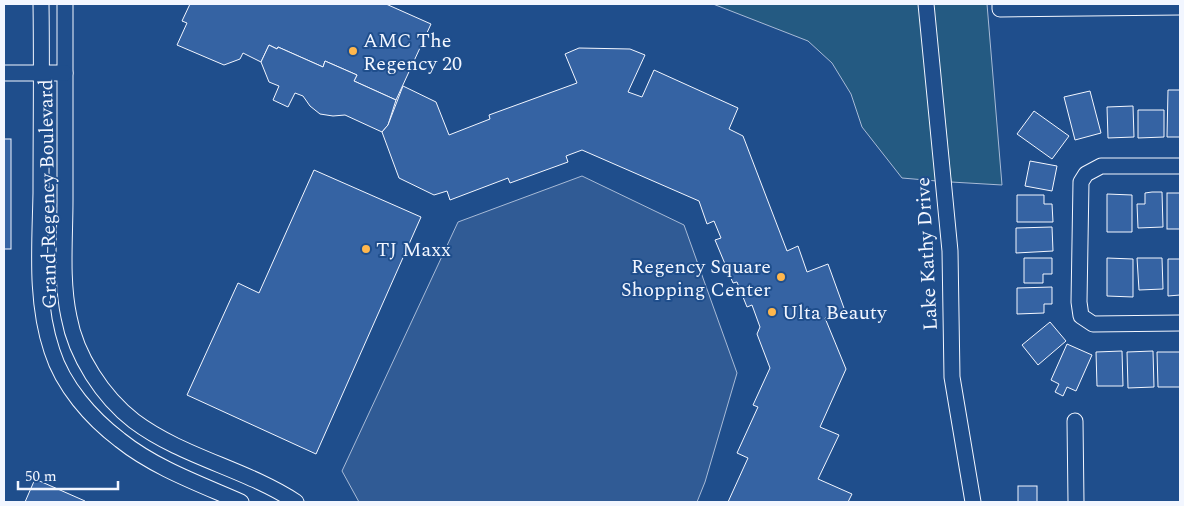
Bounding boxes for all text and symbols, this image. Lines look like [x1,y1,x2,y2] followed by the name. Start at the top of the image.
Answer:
[363,26,462,79] place label: AMC The Regency 20
[347,45,359,57] marker: AMC The Regency 20
[31,79,65,309] street label: Grand Regency Boulevard
[908,176,946,331] street label: Lake Kathy Drive
[376,235,451,265] place label: TJ Maxx
[360,243,372,255] marker: TJ Maxx
[621,252,771,305] place label: Regency Square Shopping Center
[775,271,787,283] marker: Regency Square Shopping Center
[782,298,888,328] place label: Ulta Beauty
[766,306,778,318] marker: Ulta Beauty
[18,458,118,490] scale bar
[25,465,57,488] text: 50 m

